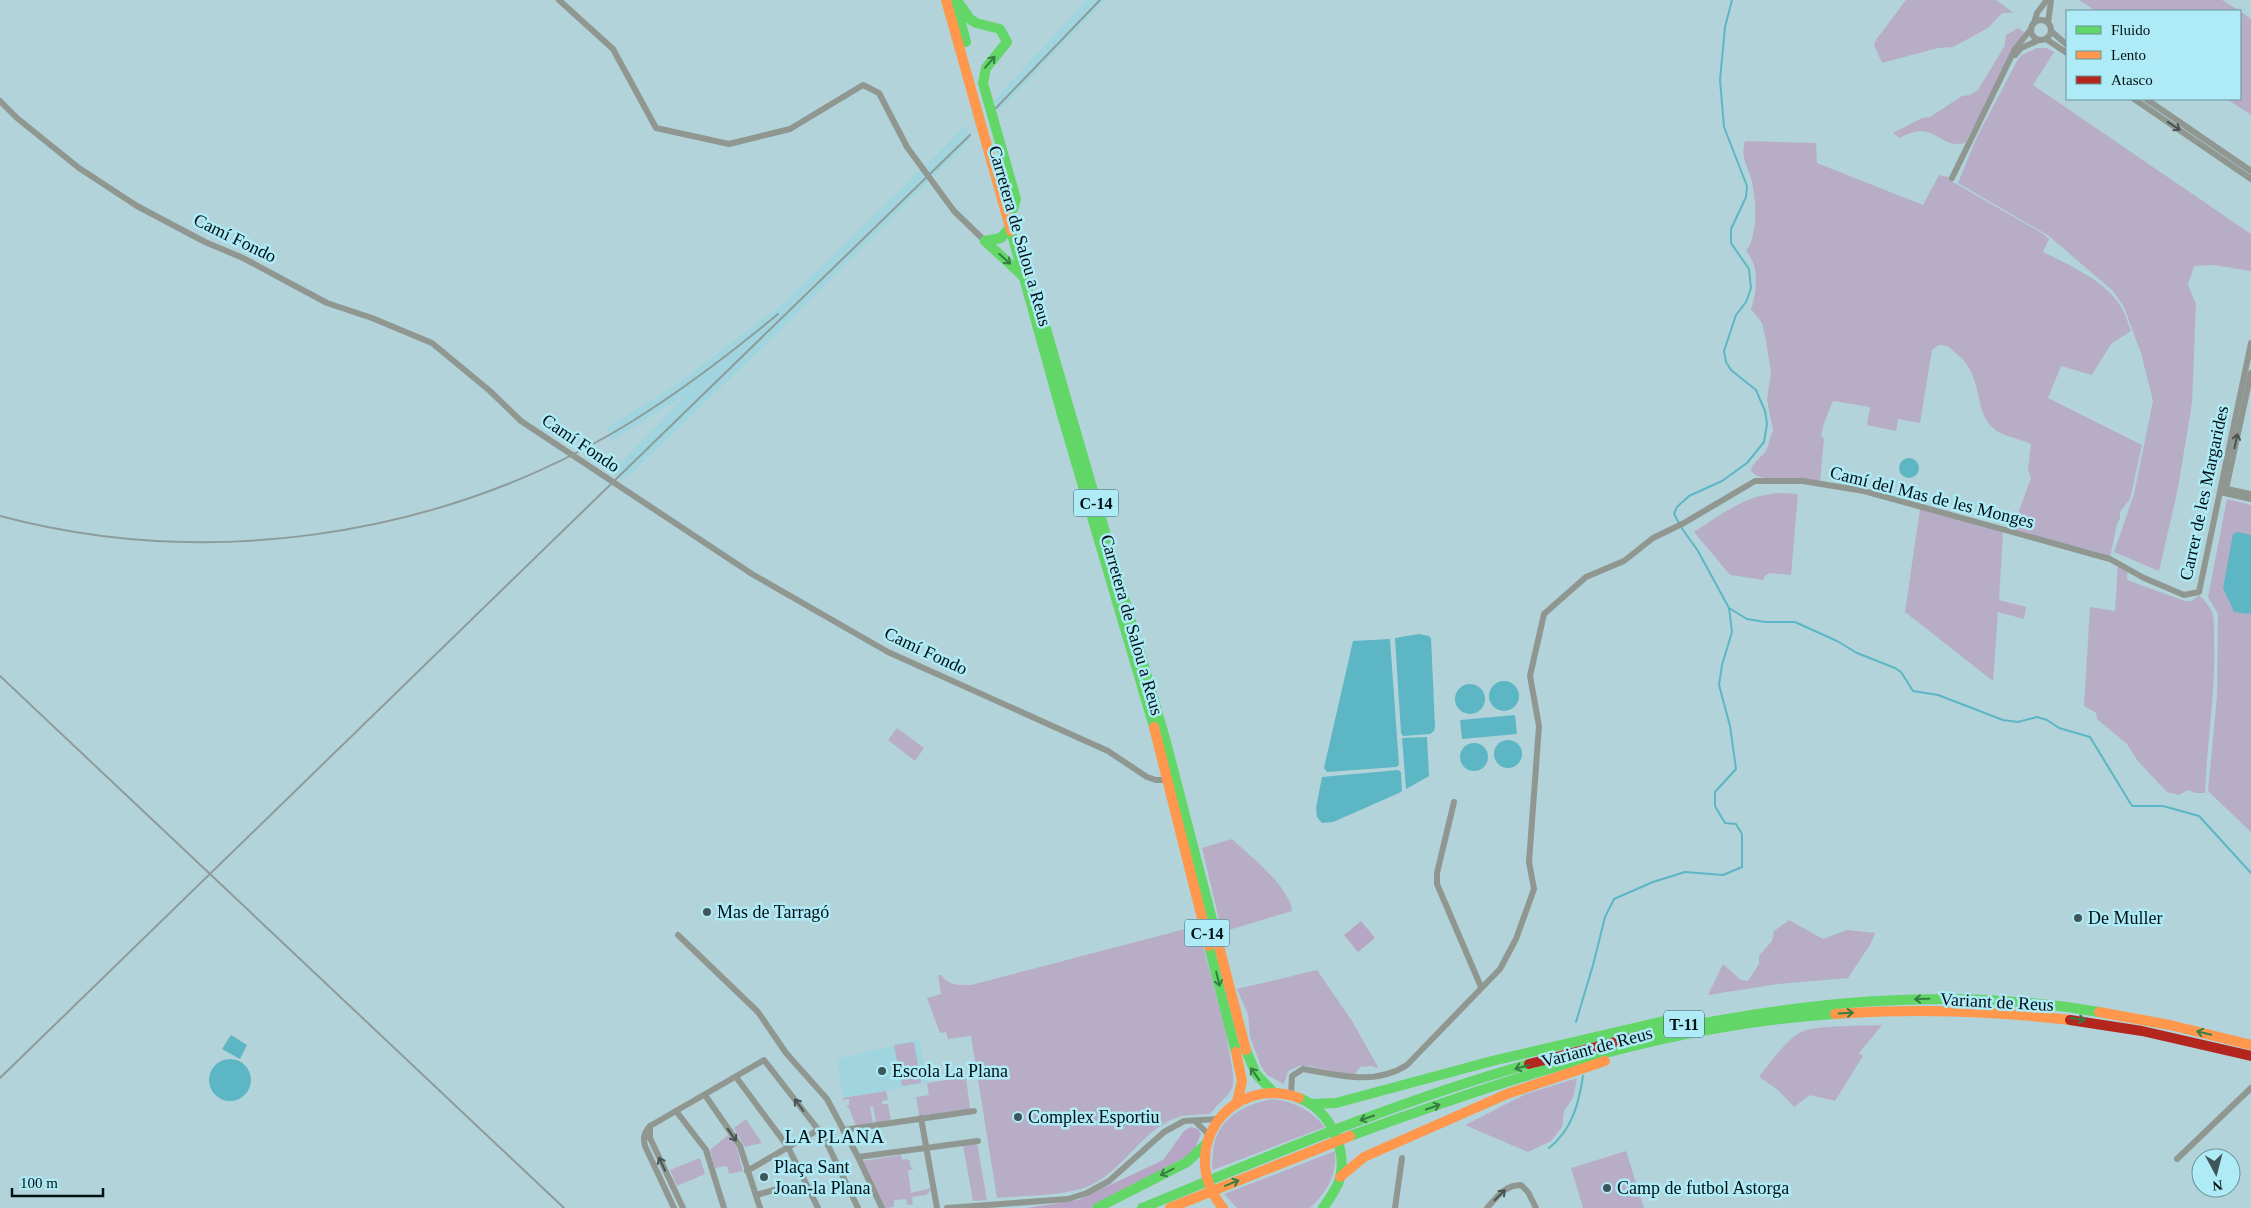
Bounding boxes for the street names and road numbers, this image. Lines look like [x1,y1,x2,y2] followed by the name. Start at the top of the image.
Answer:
[985,143,1055,329] street label: Carretera de Salou a Reus
[190,209,280,267] street label: Camí Fondo
[2176,404,2232,582] street label: Carrer de les Margarides
[538,410,624,476] street label: Camí Fondo
[1828,462,2036,532] street label: Camí del Mas de les Monges
[1074,489,1118,516] road number: C-14
[1097,532,1167,718] street label: Carretera de Salou a Reus
[881,623,971,679] street label: Camí Fondo
[1184,920,1230,946] road number: C-14
[1940,989,2054,1015] street label: Variant de Reus
[1664,1011,1704,1038] road number: T-11
[1539,1023,1655,1071] street label: Variant de Reus

